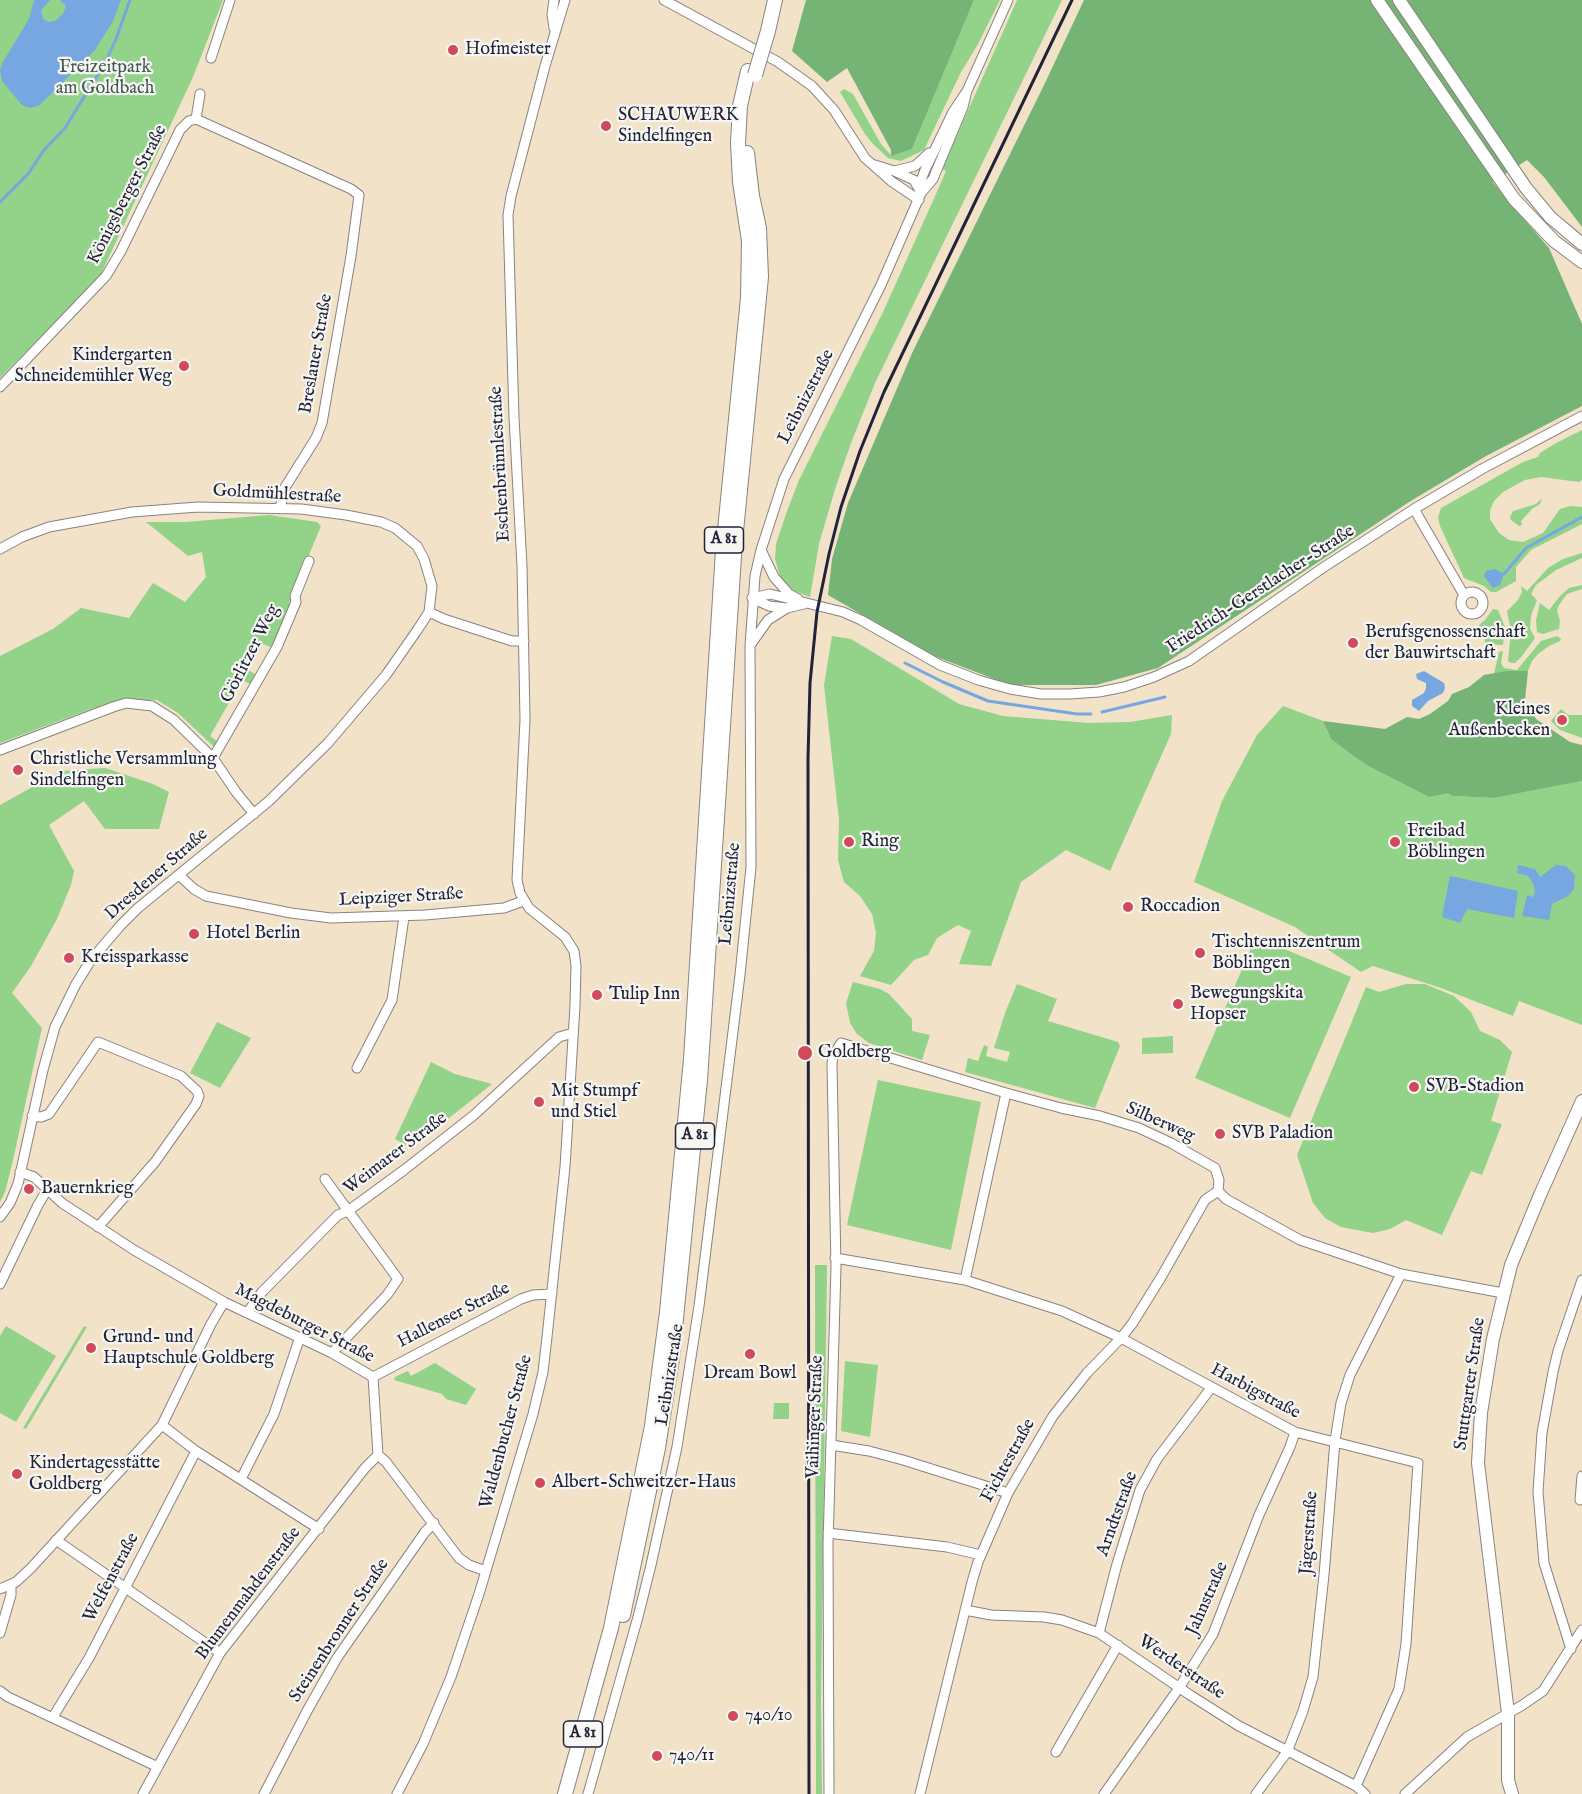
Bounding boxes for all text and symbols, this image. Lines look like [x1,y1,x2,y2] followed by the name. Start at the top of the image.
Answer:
[465,39,551,61] place label: Hofmeister
[446,43,460,57] marker: Hofmeister
[56,57,154,100] park label: Freizeitpark am Goldbach
[618,105,739,148] place label: SCHAUWERK Sindelfingen
[599,119,613,133] marker: SCHAUWERK Sindelfingen
[84,122,172,268] street label: Königsberger Straße
[296,292,338,416] street label: Breslauer Straße
[14,345,172,388] place label: Kindergarten Schneidemühler Weg
[774,346,840,448] street label: Leibnizstraße
[177,359,191,373] marker: Kindergarten Schneidemühler Weg
[486,386,516,542] street label: Eschenbrünnlestraße
[212,481,342,509] street label: Goldmühlestraße
[1163,521,1359,659] street label: Friedrich-Gerstlacher-Straße
[704,527,744,553] road number: A 81
[217,601,285,707] street label: Görlitzer Weg
[1365,622,1526,664] place label: Berufsgenossenschaft der Bauwirtschaft
[1346,636,1360,650] marker: Berufsgenossenschaft der Bauwirtschaft
[1448,699,1550,742] place label: Kleines Außenbecken
[1555,713,1569,727] marker: Kleines Außenbecken
[30,749,217,792] place label: Christliche Versammlung Sindelfingen
[11,763,25,777] marker: Christliche Versammlung Sindelfingen
[1407,821,1485,864] place label: Freibad Böblingen
[101,824,213,926] street label: Dresdener Straße
[861,831,899,853] place label: Ring
[842,835,856,849] marker: Ring
[1388,835,1402,849] marker: Freibad Böblingen
[716,842,746,946] street label: Leibnizstraße
[338,884,464,912] street label: Leipziger Straße
[1140,896,1220,918] place label: Roccadion
[1121,900,1135,914] marker: Roccadion
[206,923,300,945] place label: Hotel Berlin
[187,927,201,941] marker: Hotel Berlin
[1212,932,1360,974] place label: Tischtenniszentrum Böblingen
[1193,946,1207,960] marker: Tischtenniszentrum Böblingen
[81,947,189,969] place label: Kreissparkasse
[62,951,76,965] marker: Kreissparkasse
[1190,983,1303,1026] place label: Bewegungskita Hopser
[609,984,680,1006] place label: Tulip Inn
[590,988,604,1002] marker: Tulip Inn
[1171,997,1185,1011] marker: Bewegungskita Hopser
[818,1042,891,1064] place label: Goldberg
[796,1044,814,1062] marker: Goldberg
[1426,1076,1524,1098] place label: SVB-Stadion
[1407,1080,1421,1094] marker: SVB-Stadion
[551,1081,638,1124] place label: Mit Stumpf und Stiel
[532,1095,546,1109] marker: Mit Stumpf und Stiel
[1122,1098,1198,1148] street label: Silberweg
[340,1108,452,1200] street label: Weimarer Straße
[676,1123,714,1149] road number: A 81
[1232,1123,1333,1145] place label: SVB Paladion
[1213,1127,1227,1141] marker: SVB Paladion
[41,1178,133,1200] place label: Bauernkrieg
[22,1182,36,1196] marker: Bauernkrieg
[394,1278,514,1354] street label: Hallenser Straße
[231,1280,377,1368] street label: Magdeburger Straße
[1451,1316,1491,1452] street label: Stuttgarter Straße
[652,1323,690,1427] street label: Leibnizstraße
[103,1327,274,1370] place label: Grund- und Hauptschule Goldberg
[84,1341,98,1355] marker: Grund- und Hauptschule Goldberg
[743,1347,757,1361] marker: Dream Bowl
[476,1353,538,1511] street label: Waldenbucher Straße
[803,1355,829,1479] street label: Vaihinger Straße
[1206,1359,1304,1425] street label: Harbigstraße
[703,1363,797,1385] place label: Dream Bowl
[977,1415,1041,1507] street label: Fichtestraße
[29,1453,160,1496] place label: Kindertagesstätte Goldberg
[10,1467,24,1481] marker: Kindertagesstätte Goldberg
[1093,1469,1143,1559] street label: Arndtstraße
[552,1472,736,1494] place label: Albert-Schweitzer-Haus
[533,1476,547,1490] marker: Albert-Schweitzer-Haus
[1296,1490,1324,1576] street label: Jägerstraße
[192,1523,306,1665] street label: Blumenmahdenstraße
[79,1530,145,1626] street label: Welfenstraße
[285,1555,395,1707] street label: Steinenbronner Straße
[1182,1559,1234,1639] street label: Jahnstraße
[1133,1631,1229,1705] street label: Werderstraße
[745,1705,793,1727] place label: 740/10
[726,1709,740,1723] marker: 740/10
[564,1721,602,1747] road number: A 81
[669,1745,715,1767] place label: 740/11
[650,1749,664,1763] marker: 740/11

